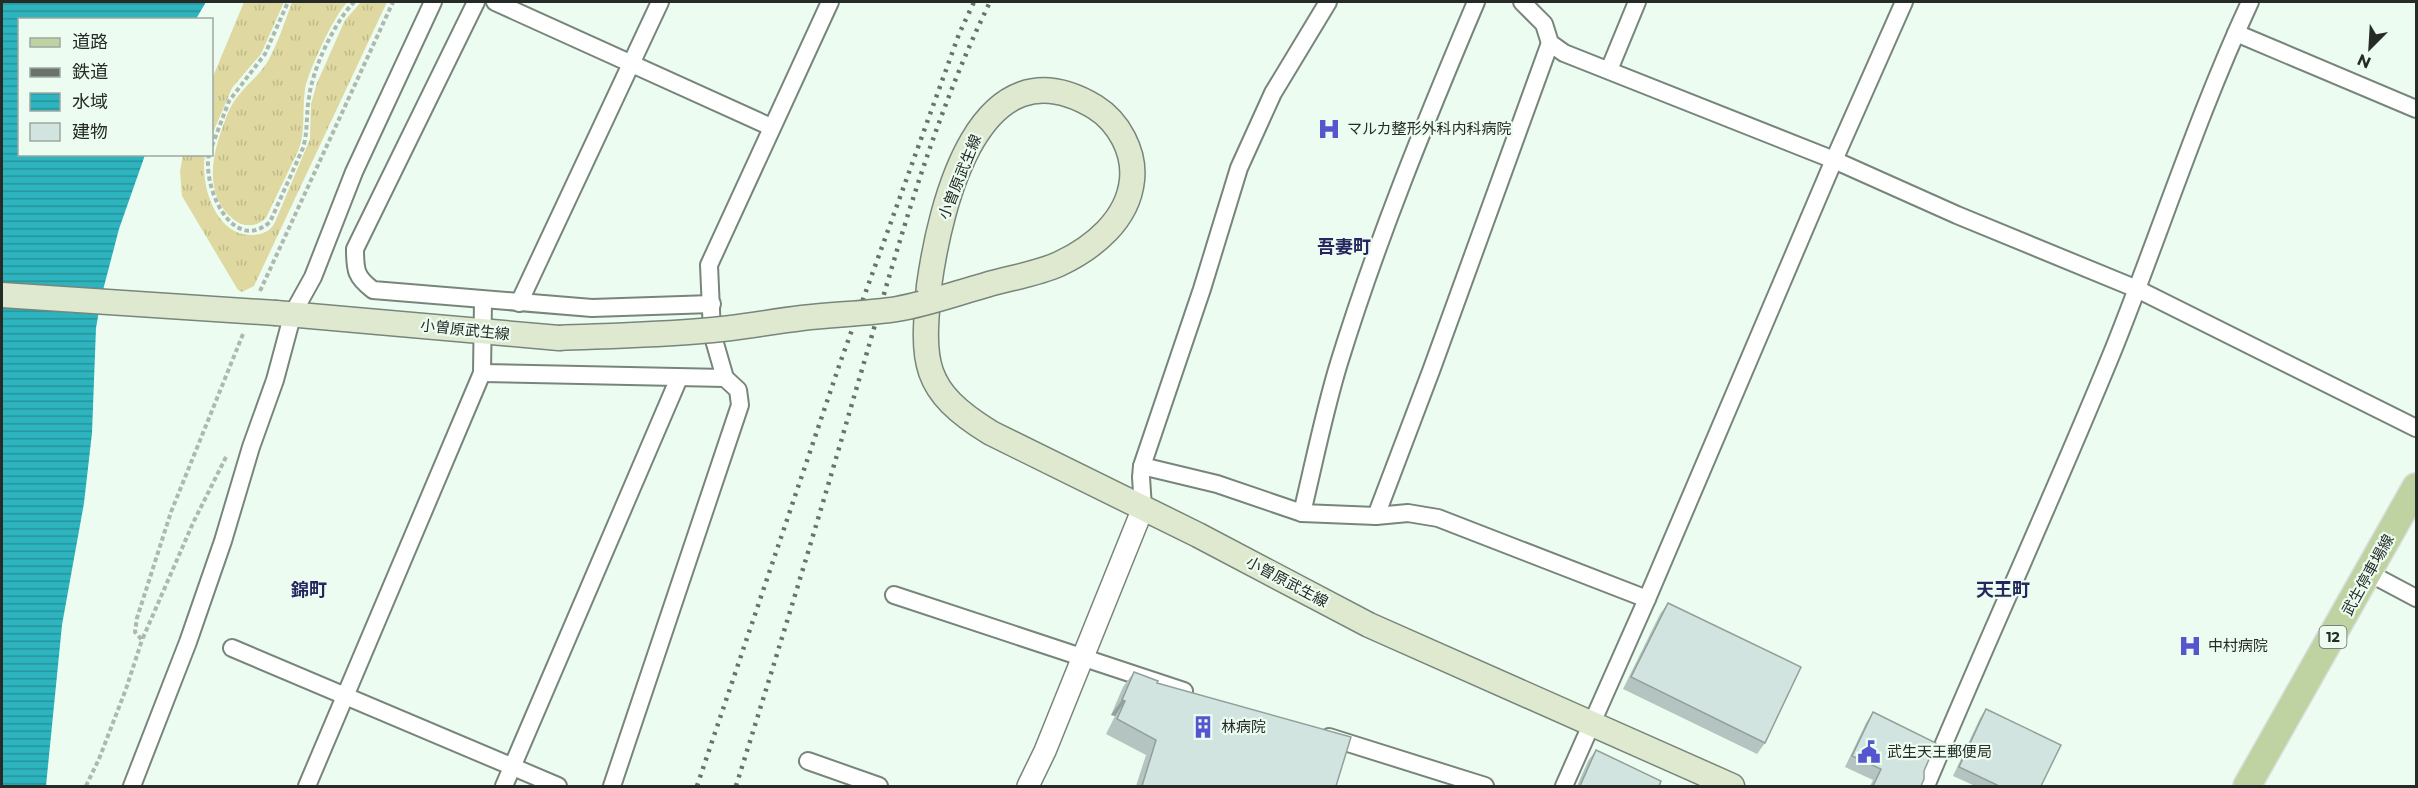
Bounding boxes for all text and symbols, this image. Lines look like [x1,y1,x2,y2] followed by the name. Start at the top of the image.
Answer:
[18,18,213,156] legend
[2340,18,2400,78] north arrow
[72,31,108,53] text: 道路
[2354,50,2374,73] text: N
[72,61,108,83] text: 鉄道
[72,91,108,113] text: 水域
[1316,116,1342,142] hospital icon: マルカ整形外科内科病院
[1347,119,1512,138] place label: マルカ整形外科内科病院
[72,121,108,143] text: 建物
[934,132,985,222] street label: 小曽原武生線
[1317,236,1371,258] district label: 吾妻町
[419,315,511,344] street label: 小曽原武生線
[2337,531,2398,619] street label: 武生停車場線
[1243,552,1331,611] street label: 小曽原武生線
[291,579,327,601] district label: 錦町
[1976,579,2030,601] district label: 天王町
[2320,626,2346,648] road number: 12
[2177,633,2203,659] hospital icon: 中村病院
[2208,636,2268,655] place label: 中村病院
[1190,714,1216,740] building icon: 林病院
[1221,717,1266,736] place label: 林病院
[1856,739,1882,765] public building icon: 武生天王郵便局
[1887,742,1992,761] place label: 武生天王郵便局

